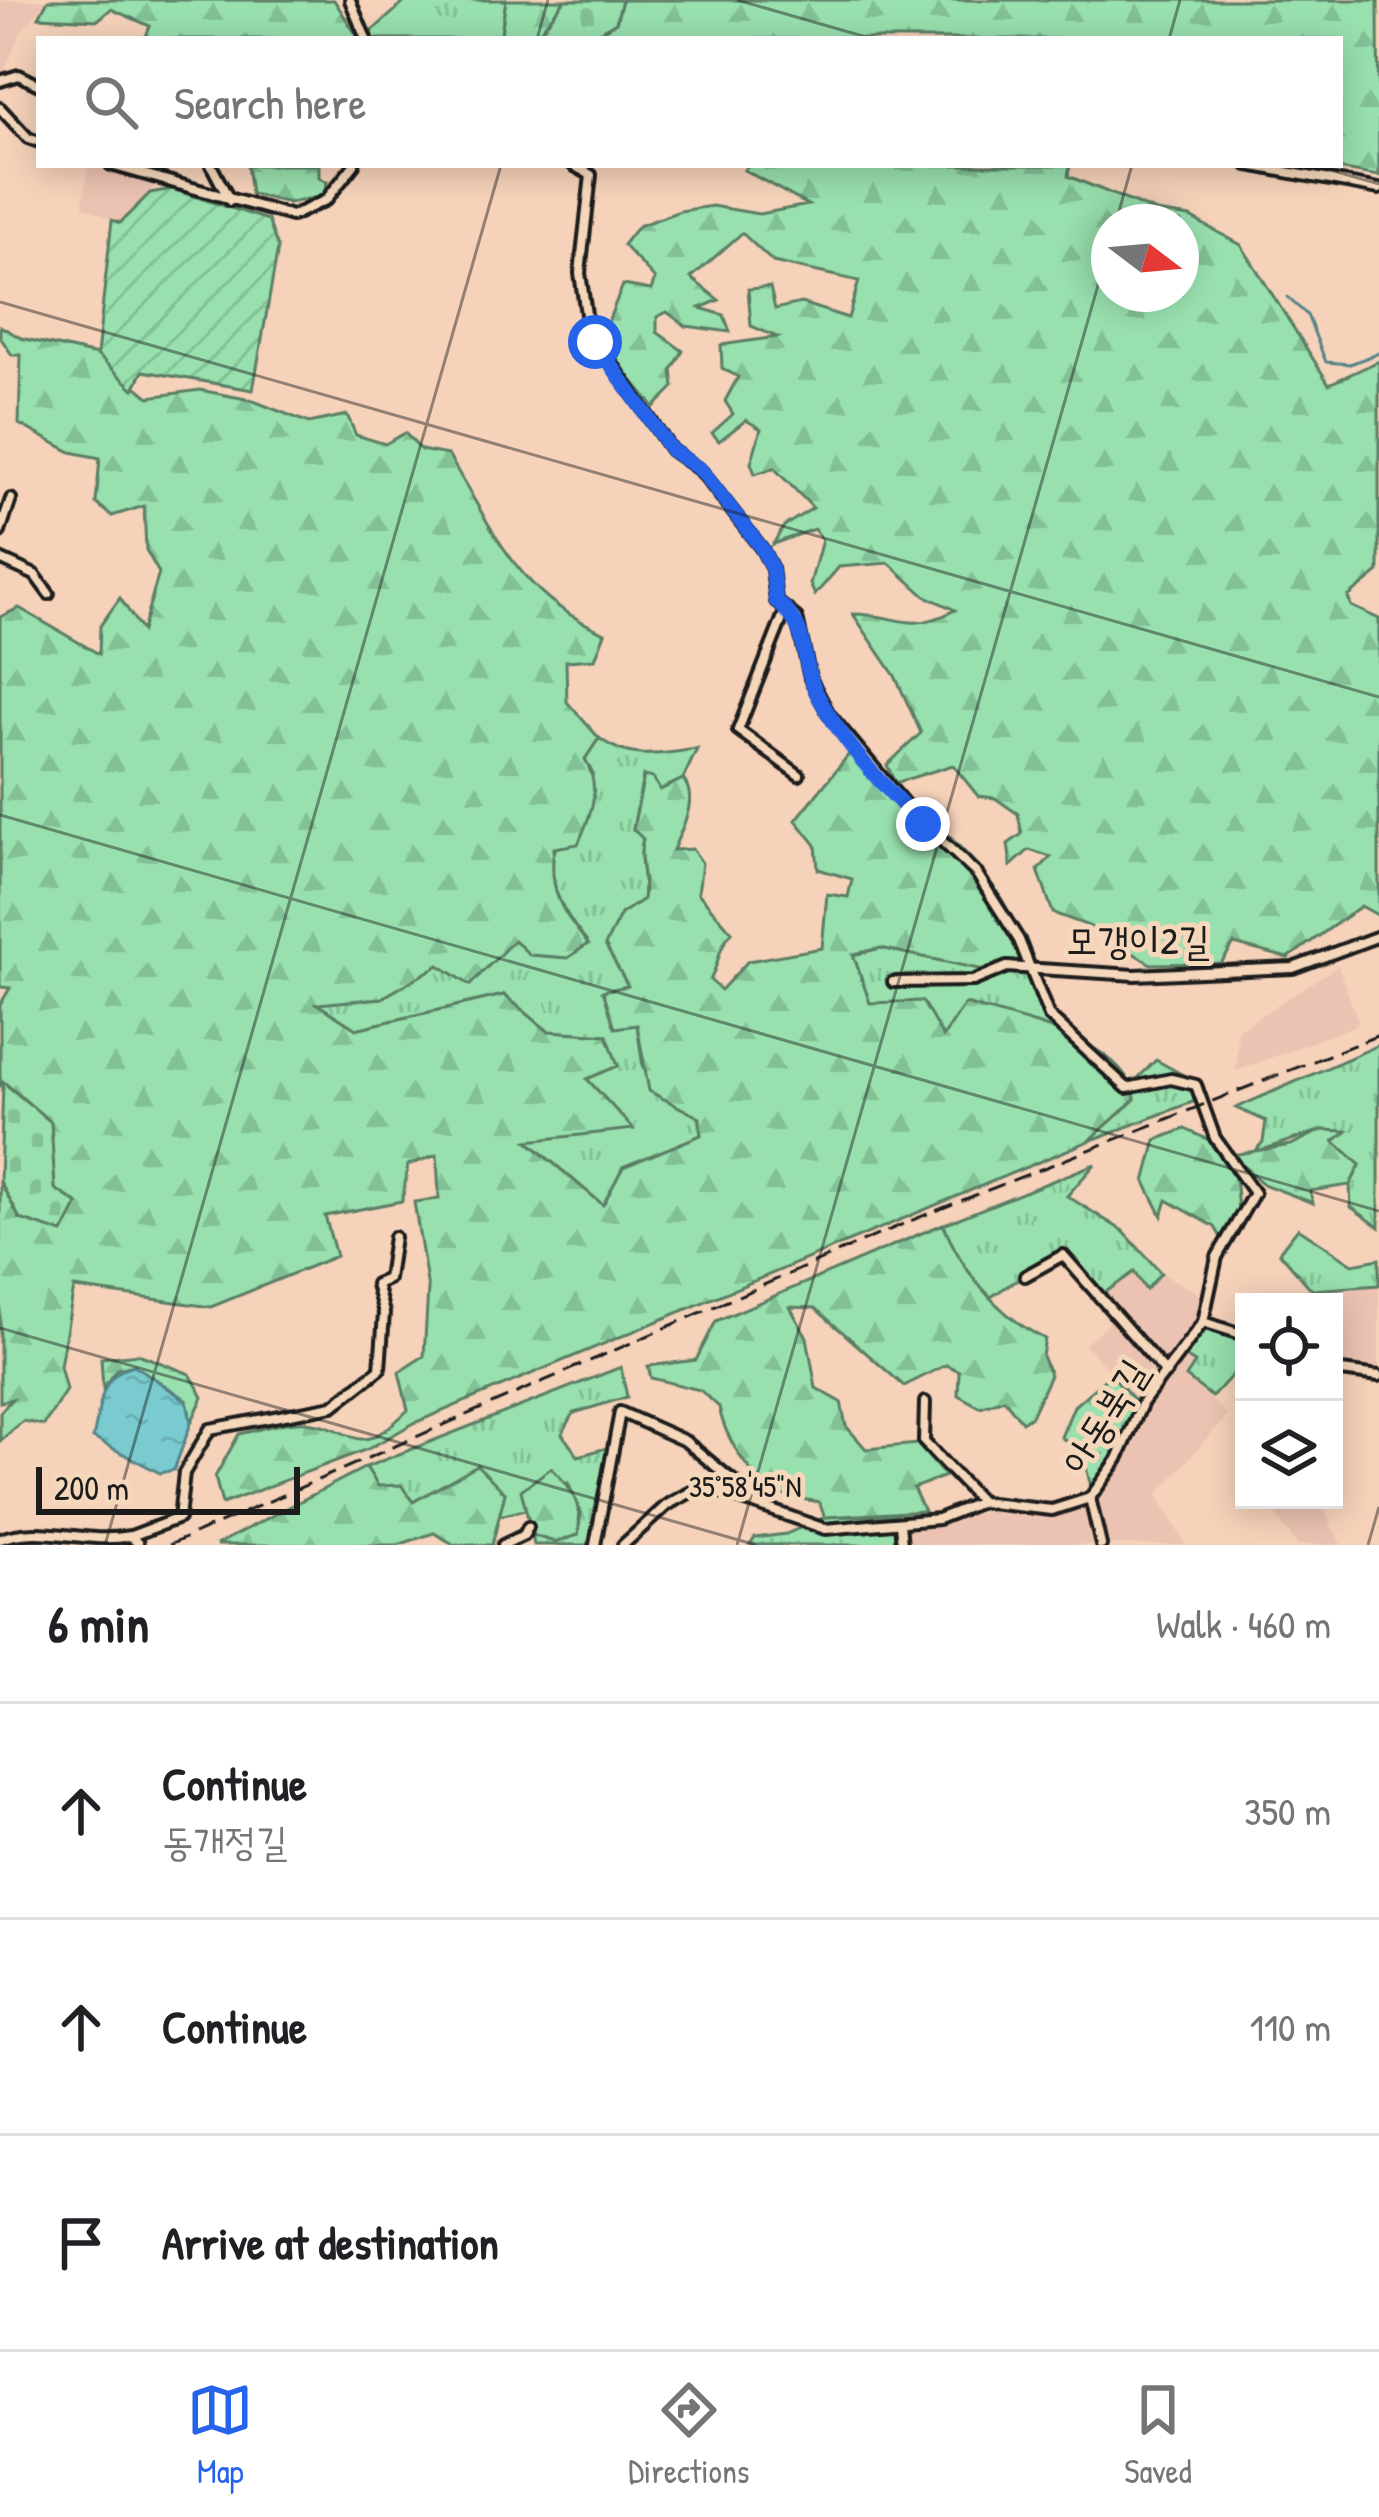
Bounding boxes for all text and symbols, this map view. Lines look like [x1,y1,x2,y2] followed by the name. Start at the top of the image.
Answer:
[36,36,1343,168] search box
[78,69,144,135] icon: search
[174,72,366,133] text: Search here
[1091,204,1199,312] north arrow
[568,315,622,369] route start
[896,797,950,851] route end
[1066,913,1210,966] street label: 모갱이2길
[1235,1293,1343,1509] map controls
[1235,1293,1343,1401] button: locate
[1048,1348,1159,1483] street label: 아동북길
[1235,1401,1343,1509] button: layers
[36,1461,300,1514] scale bar
[54,1466,129,1510] text: 200 m
[689,1466,801,1506] text: 35°58'45"N
[48,1589,149,1658] text: 6 min
[1156,1597,1331,1650] text: Walk · 460 m
[162,1753,307,1814] text: Continue
[48,1778,114,1844] icon: ahead
[1244,1784,1331,1837] text: 350 m
[162,1814,288,1867] text: 동개정길
[48,1994,114,2060] icon: ahead
[162,1996,307,2057] text: Continue
[1250,2000,1331,2053] text: 110 m
[48,2210,114,2276] icon: arrive
[162,2212,499,2273] text: Arrive at destination
[187,2377,253,2493] tab: Map
[628,2377,750,2493] tab: Directions
[1124,2377,1192,2493] tab: Saved

